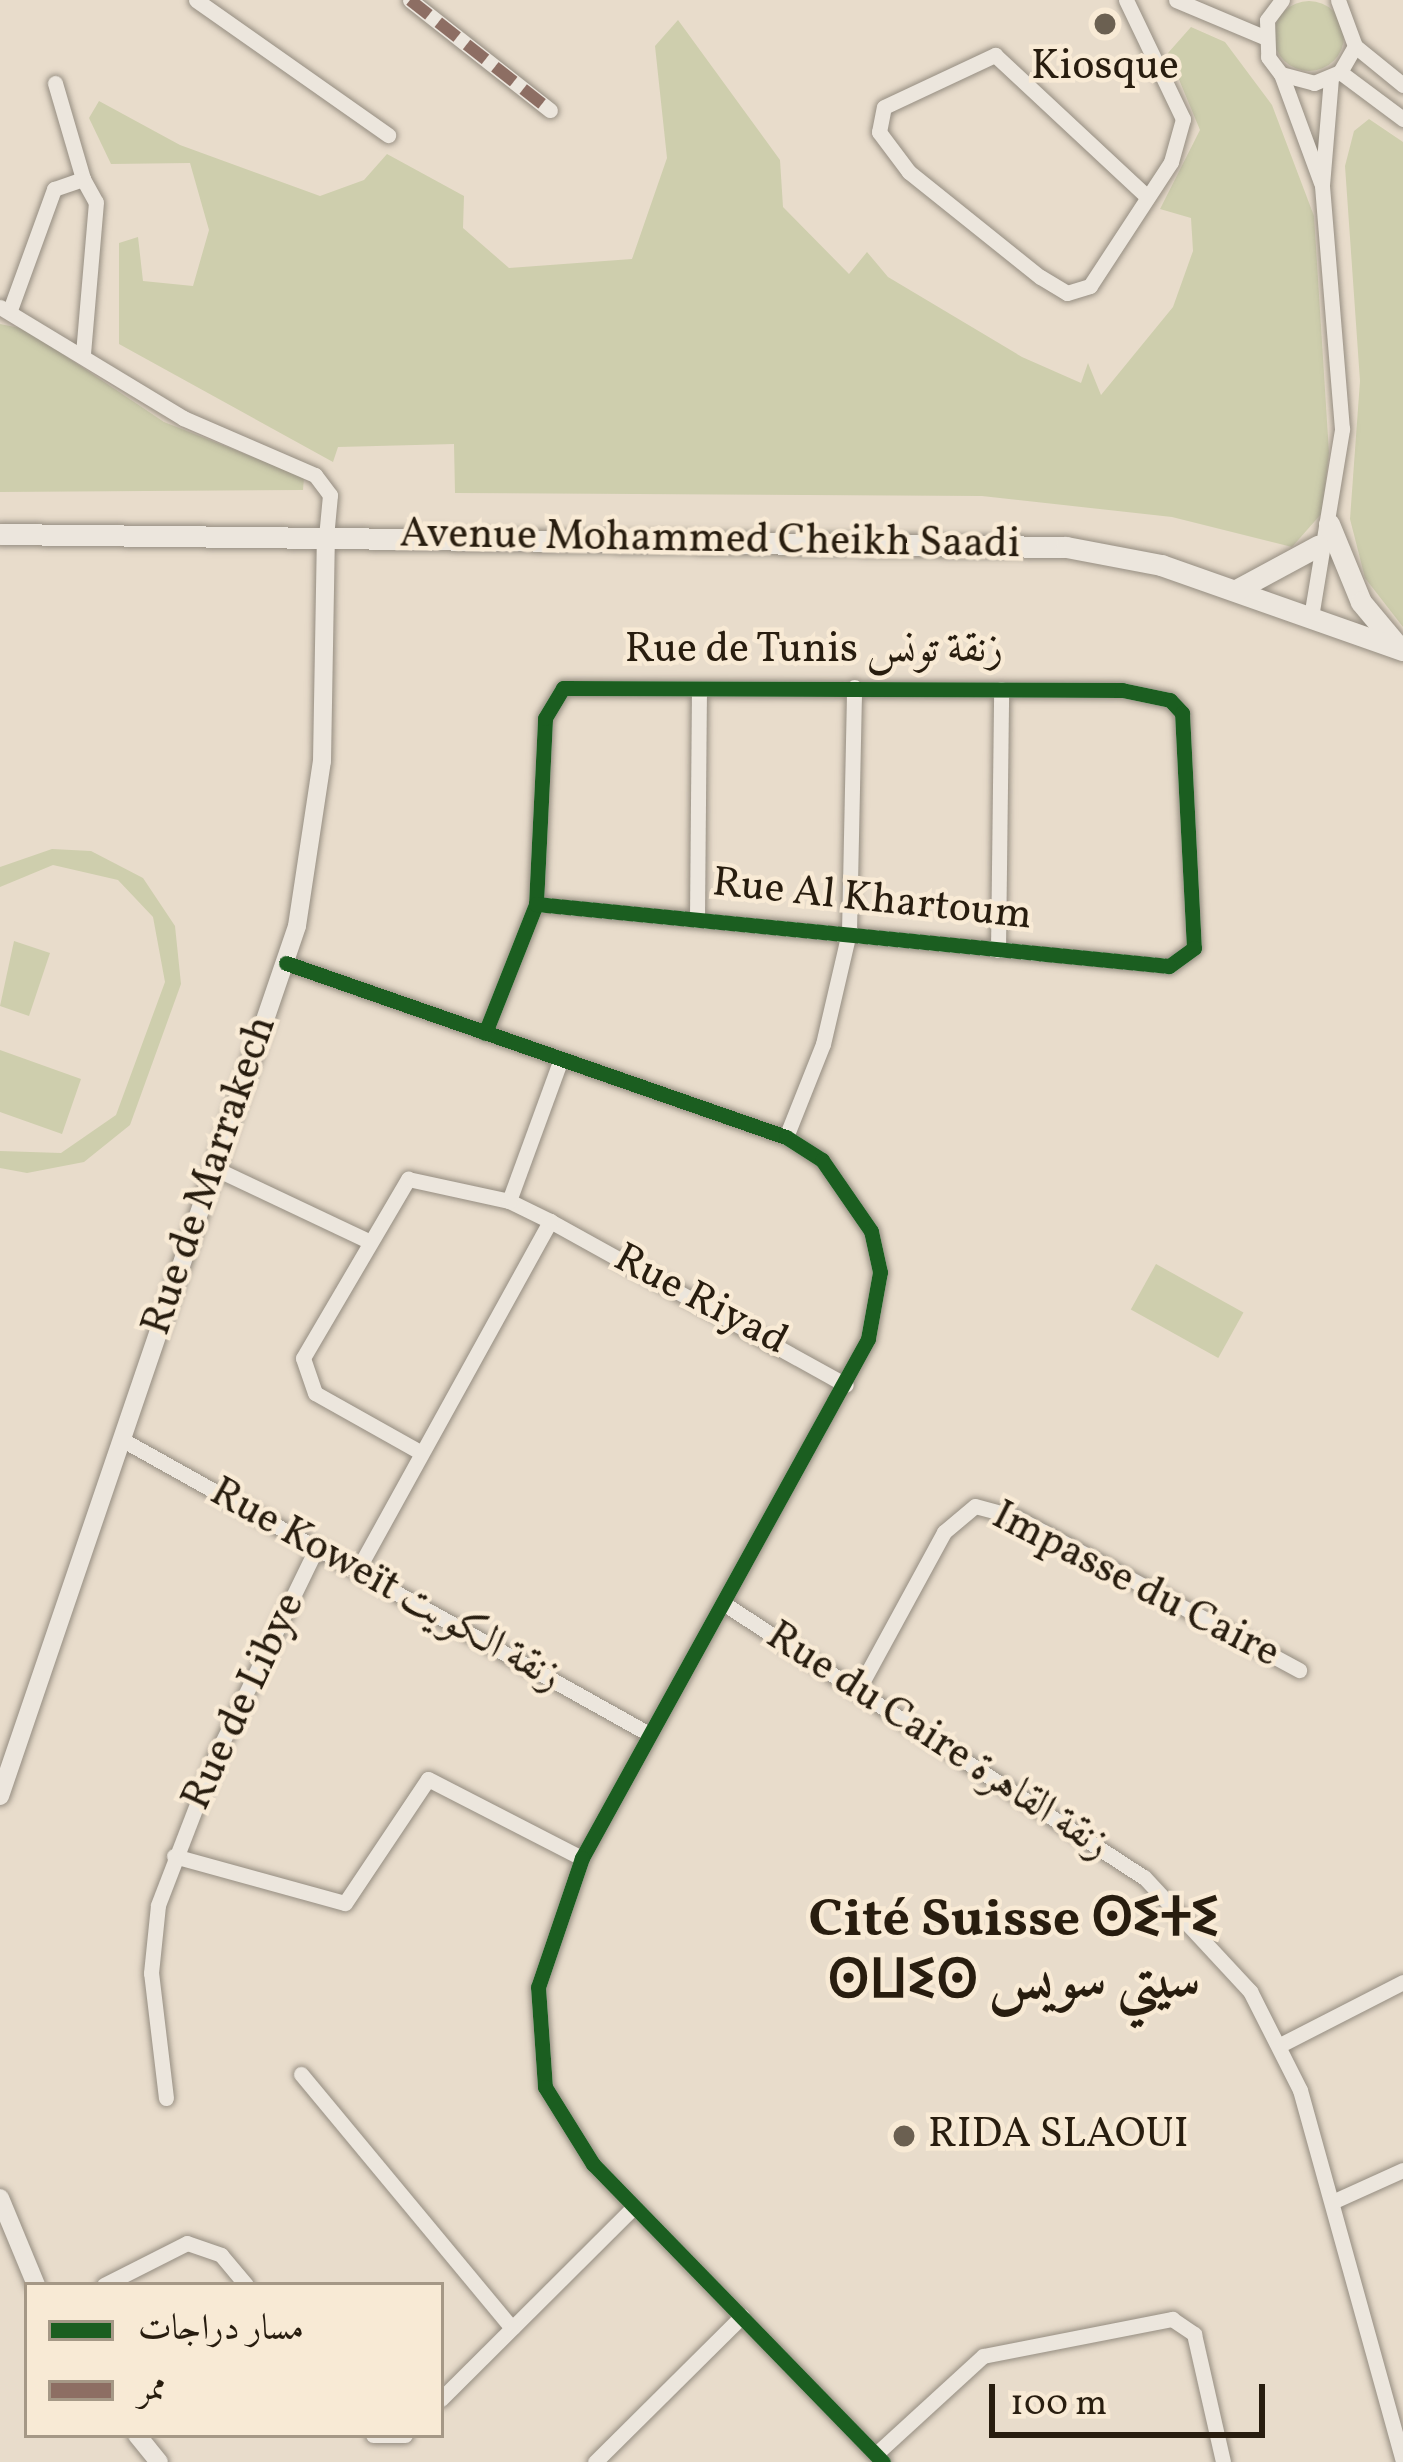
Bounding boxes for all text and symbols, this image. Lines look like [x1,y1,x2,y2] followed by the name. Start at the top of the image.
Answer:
[1092,11,1118,37] marker: Kiosque
[1031,43,1179,93] place label: Kiosque
[399,510,1021,572] street label: Avenue Mohammed Cheikh Saadi
[624,626,1004,676] street label: Rue de Tunis زنقة تونس
[710,859,1034,943] street label: Rue Al Khartoum
[133,1010,289,1342] street label: Rue de Marrakech
[605,1234,795,1368] street label: Rue Riyad
[201,1468,569,1704] street label: Rue Koweït زنقة الكويت
[983,1492,1287,1680] street label: Impasse du Caire
[173,1585,317,1819] street label: Rue de Libye
[756,1612,1118,1872] street label: Rue du Caire زنقة القاهرة
[809,1890,1219,2016] district label: Cité Suisse ⵙⵉⵜⵉ ⵙⵡⵉⵙ سيتي سويس
[928,2111,1189,2161] place label: RIDA SLAOUI
[891,2123,917,2149] marker: RIDA SLAOUI
[24,2282,444,2438] legend
[138,2305,304,2355] text: مسار دراجات
[995,2360,1271,2434] scale bar
[138,2365,167,2415] text: ممر
[1010,2380,1107,2430] text: 100 m

